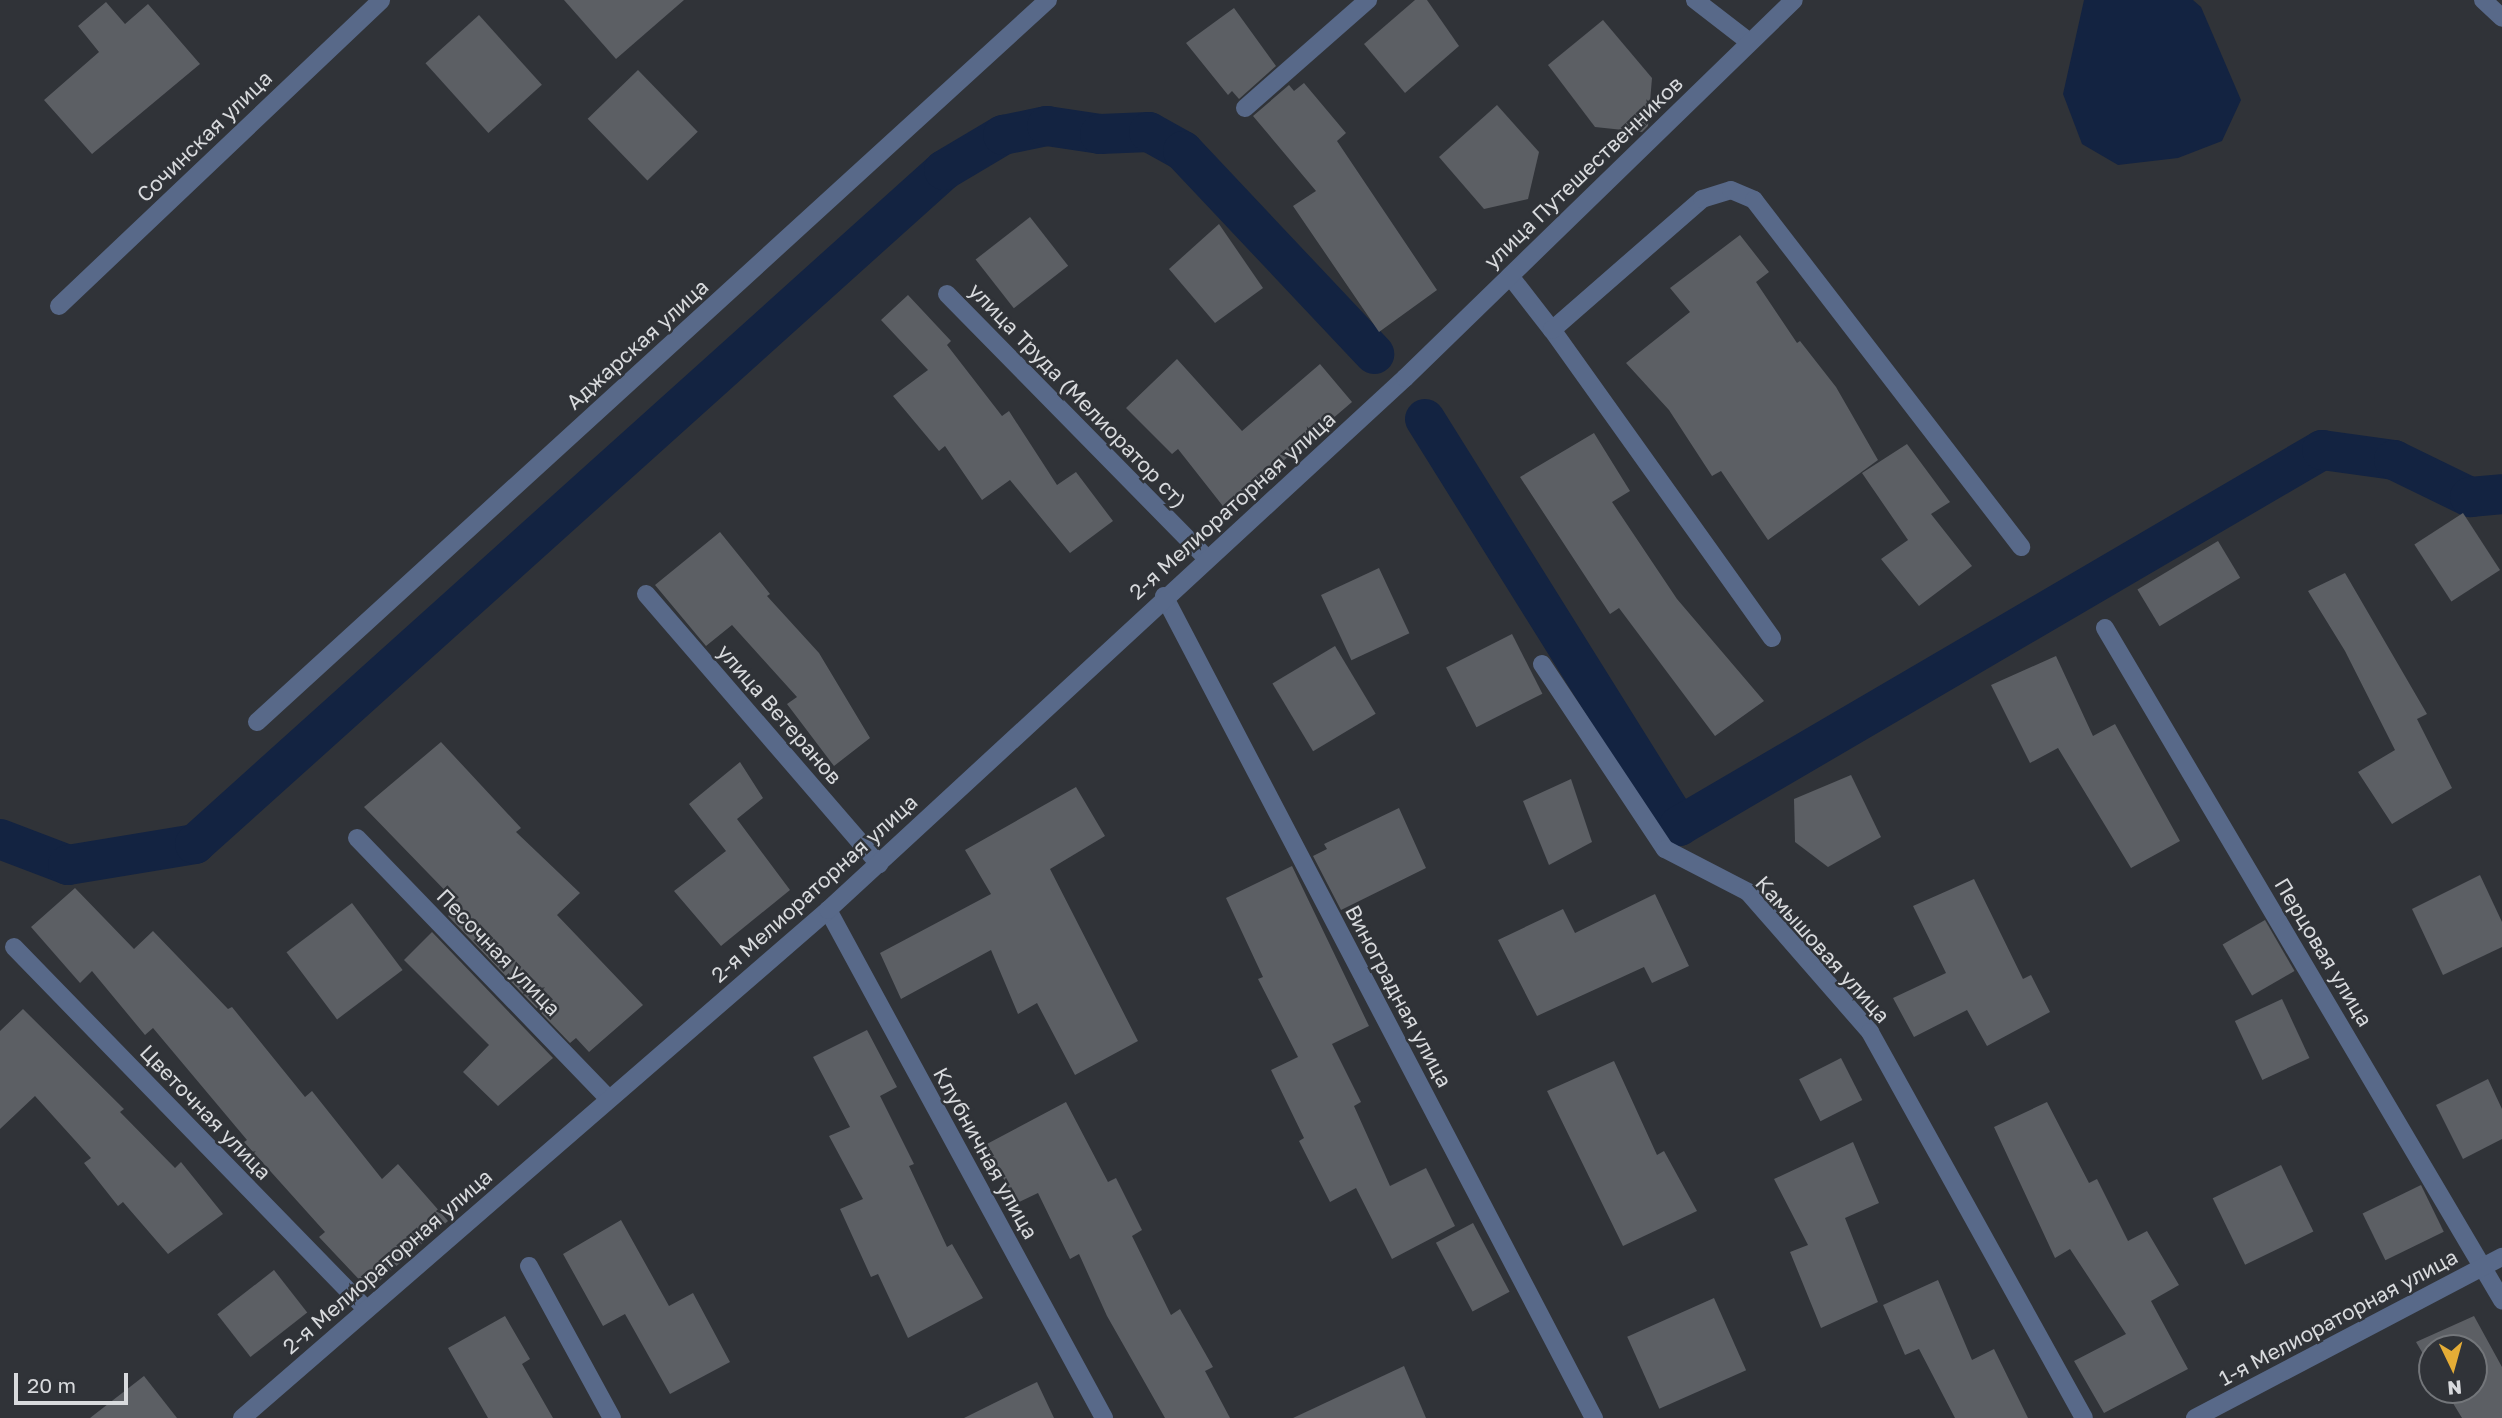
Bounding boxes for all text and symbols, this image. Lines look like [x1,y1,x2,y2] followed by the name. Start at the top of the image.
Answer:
[131,65,277,207] street label: Сочинская улица
[1478,70,1688,274] street label: улица Путешественников
[561,274,713,414] street label: Аджарская улица
[964,277,1192,513] street label: улица Труда (Мелиоратор ст)
[1124,406,1340,604] street label: 2-я Мелиораторная улица
[712,639,848,789] street label: улица Ветеранов
[706,789,922,987] street label: 2-я Мелиораторная улица
[1750,870,1896,1028] street label: Камышовая улица
[2270,873,2378,1031] street label: Перцовая улица
[432,883,566,1021] street label: Песочная улица
[1340,901,1458,1091] street label: Виноградная улица
[135,1039,277,1185] street label: Цветочная улица
[928,1063,1044,1243] street label: Клубничная улица
[277,1163,497,1359] street label: 2-я Мелиораторная улица
[2214,1243,2462,1391] street label: 1-я Мелиораторная улица
[2418,1334,2488,1404] north arrow
[18,1358,131,1402] scale bar
[27,1372,76,1398] text: 20 m
[2447,1376,2463,1401] text: N

